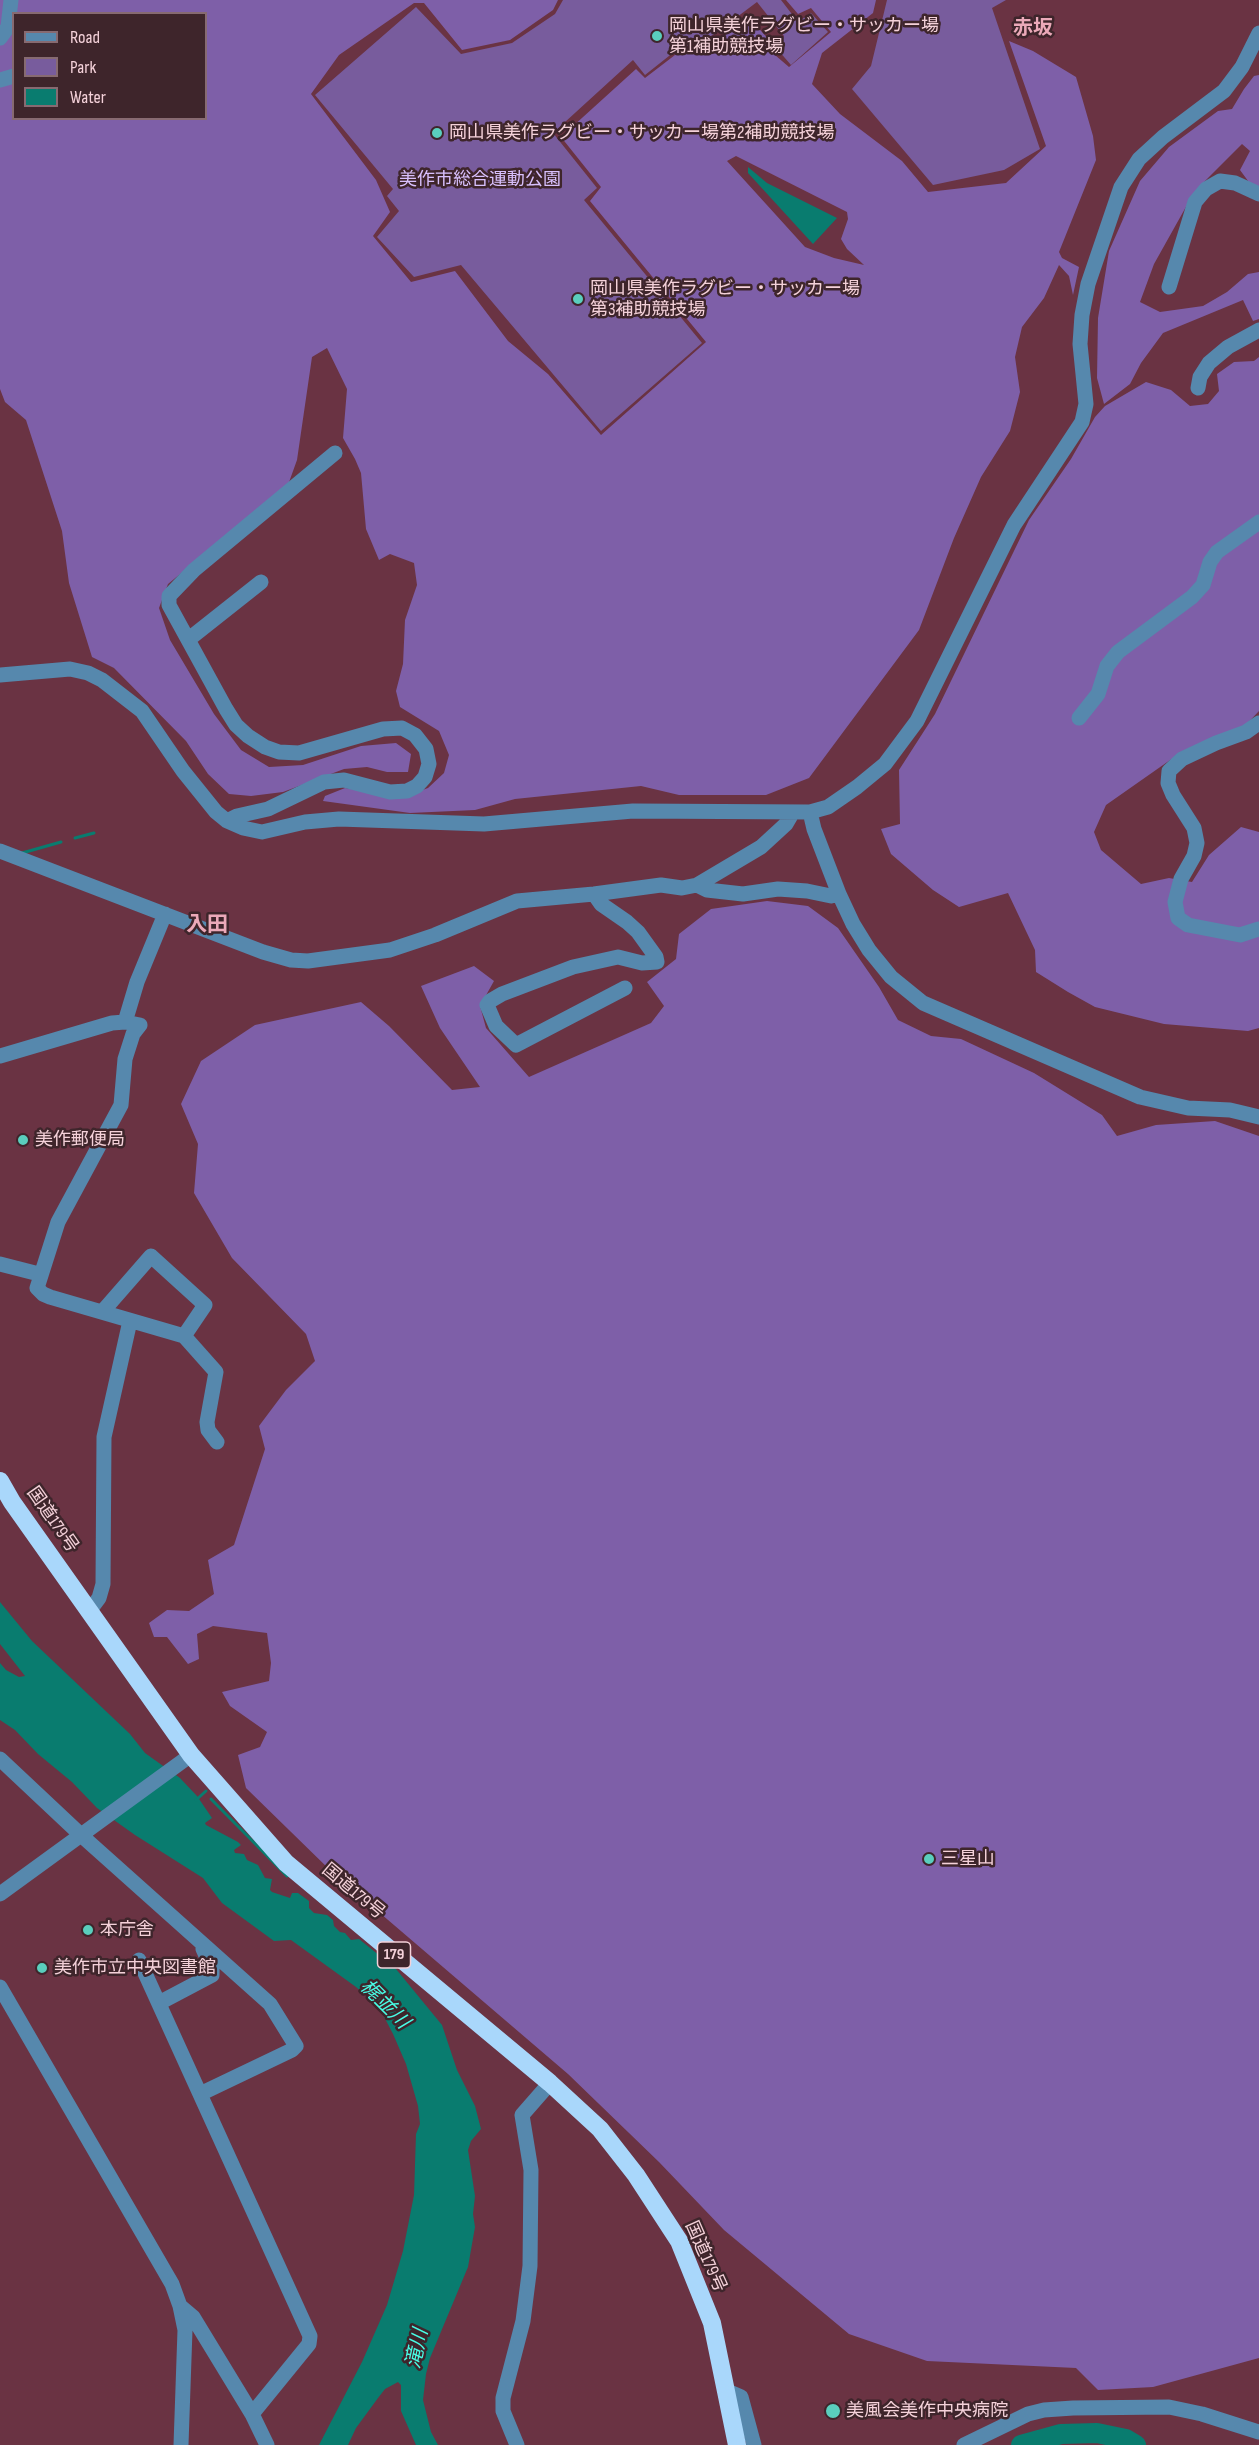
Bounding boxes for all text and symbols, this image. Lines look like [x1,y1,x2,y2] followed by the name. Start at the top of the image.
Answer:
[12,12,207,120] legend
[669,15,939,57] place label: 岡山県美作ラグビー・サッカー場 第1補助競技場
[1013,17,1053,41] district label: 赤坂
[70,27,100,48] text: Road
[650,29,664,43] marker: 岡山県美作ラグビー・サッカー場 第1補助競技場
[70,57,96,78] text: Park
[70,87,106,108] text: Water
[449,122,834,144] place label: 岡山県美作ラグビー・サッカー場第2補助競技場
[430,126,444,140] marker: 岡山県美作ラグビー・サッカー場第2補助競技場
[399,169,561,191] park label: 美作市総合運動公園
[590,278,860,320] place label: 岡山県美作ラグビー・サッカー場 第3補助競技場
[571,292,585,306] marker: 岡山県美作ラグビー・サッカー場 第3補助競技場
[186,913,228,939] district label: 入田
[35,1129,125,1151] place label: 美作郵便局
[16,1133,30,1147] marker: 美作郵便局
[22,1483,82,1557] street label: 国道179号
[941,1848,995,1870] place label: 三星山
[922,1852,936,1866] marker: 三星山
[317,1859,389,1925] street label: 国道179号
[100,1919,154,1941] place label: 本庁舎
[81,1923,95,1937] marker: 本庁舎
[378,1942,410,1968] road number: 179
[54,1957,216,1979] place label: 美作市立中央図書館
[35,1961,49,1975] marker: 美作市立中央図書館
[354,1975,414,2035] water label: 梶並川
[680,2218,730,2296] street label: 国道179号
[402,2327,434,2371] water label: 滝川
[846,2400,1008,2422] place label: 美風会美作中央病院
[824,2402,842,2420] marker: 美風会美作中央病院

